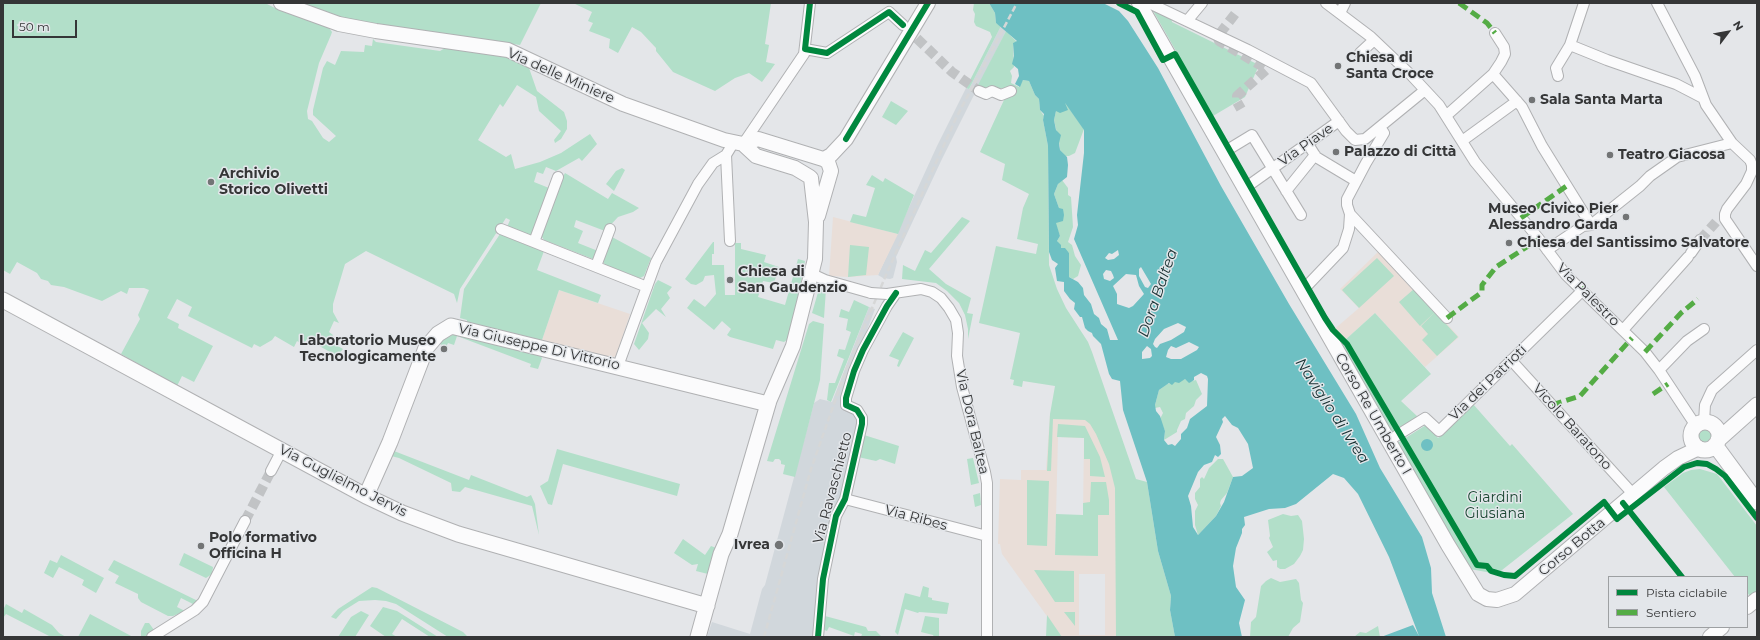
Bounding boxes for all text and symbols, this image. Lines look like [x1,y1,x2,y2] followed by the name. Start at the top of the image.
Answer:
[14,12,79,38] scale bar
[1708,12,1748,52] north arrow
[1730,18,1746,33] text: N
[19,19,50,34] text: 50 m
[505,45,617,107] street label: Via delle Miniere
[1346,50,1434,82] place label: Chiesa di Santa Croce
[1333,61,1343,71] marker: Chiesa di Santa Croce
[1540,92,1663,108] place label: Sala Santa Marta
[1527,95,1537,105] marker: Sala Santa Marta
[1275,120,1337,170] street label: Via Piave
[1344,144,1456,160] place label: Palazzo di Città
[1331,147,1341,157] marker: Palazzo di Città
[1618,147,1725,163] place label: Teatro Giacosa
[1605,150,1615,160] marker: Teatro Giacosa
[219,166,328,198] place label: Archivio Storico Olivetti
[206,177,216,187] marker: Archivio Storico Olivetti
[1488,201,1618,234] place label: Museo Civico Pier Alessandro Garda
[1621,212,1631,222] marker: Museo Civico Pier Alessandro Garda
[1517,235,1749,251] place label: Chiesa del Santissimo Salvatore
[1504,238,1514,248] marker: Chiesa del Santissimo Salvatore
[1134,246,1182,340] water label: Dora Baltea
[1553,260,1623,330] street label: Via Palestro
[738,264,847,296] place label: Chiesa di San Gaudenzio
[725,275,735,285] marker: Chiesa di San Gaudenzio
[456,320,622,374] street label: Via Giuseppe Di Vittorio
[299,333,436,366] place label: Laboratorio Museo Tecnologicamente
[1446,342,1530,424] street label: Via dei Patrioti
[439,344,449,354] marker: Laboratorio Museo Tecnologicamente
[1331,350,1415,478] street label: Corso Re Umberto I
[1291,355,1373,467] water label: Naviglio di Ivrea
[952,368,992,476] street label: Via Dora Baltea
[1529,380,1615,474] street label: Vicolo Baratono
[810,430,856,546] street label: Via Ravaschietto
[276,441,410,521] street label: Via Guglielmo Jervis
[1465,490,1525,522] park label: Giardini Giusiana
[883,502,949,534] street label: Via Ribes
[1535,514,1609,580] street label: Corso Botta
[209,530,317,562] place label: Polo formativo Officina H
[734,537,770,553] place label: Ivrea
[773,539,785,551] marker: Ivrea
[196,541,206,551] marker: Polo formativo Officina H
[1608,576,1748,628] legend
[1646,585,1727,600] text: Pista ciclabile
[1646,605,1696,620] text: Sentiero

